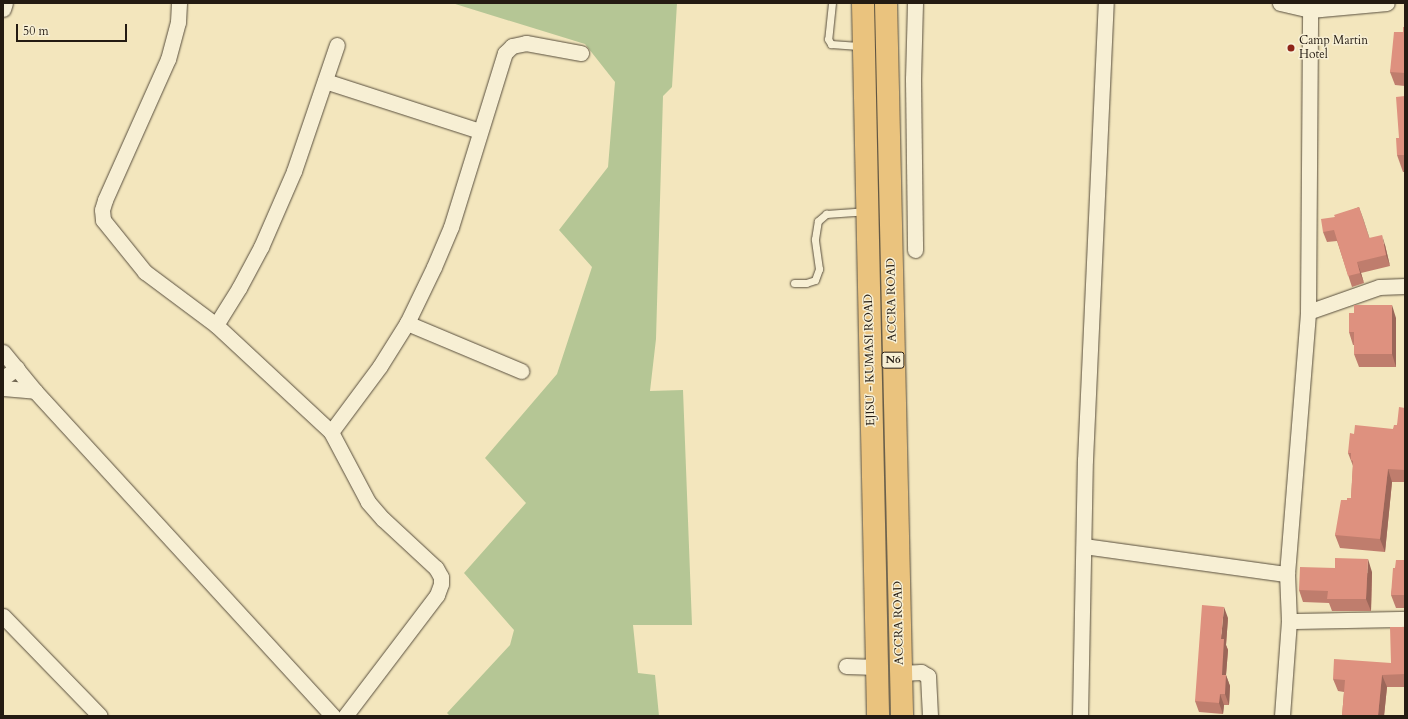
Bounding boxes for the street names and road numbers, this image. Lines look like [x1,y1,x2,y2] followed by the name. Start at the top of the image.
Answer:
[884,258,900,342] street label: ACCRA ROAD
[862,294,878,426] street label: EJISU - KUMASI ROAD
[881,351,905,369] road number: N6
[891,581,907,665] street label: ACCRA ROAD

